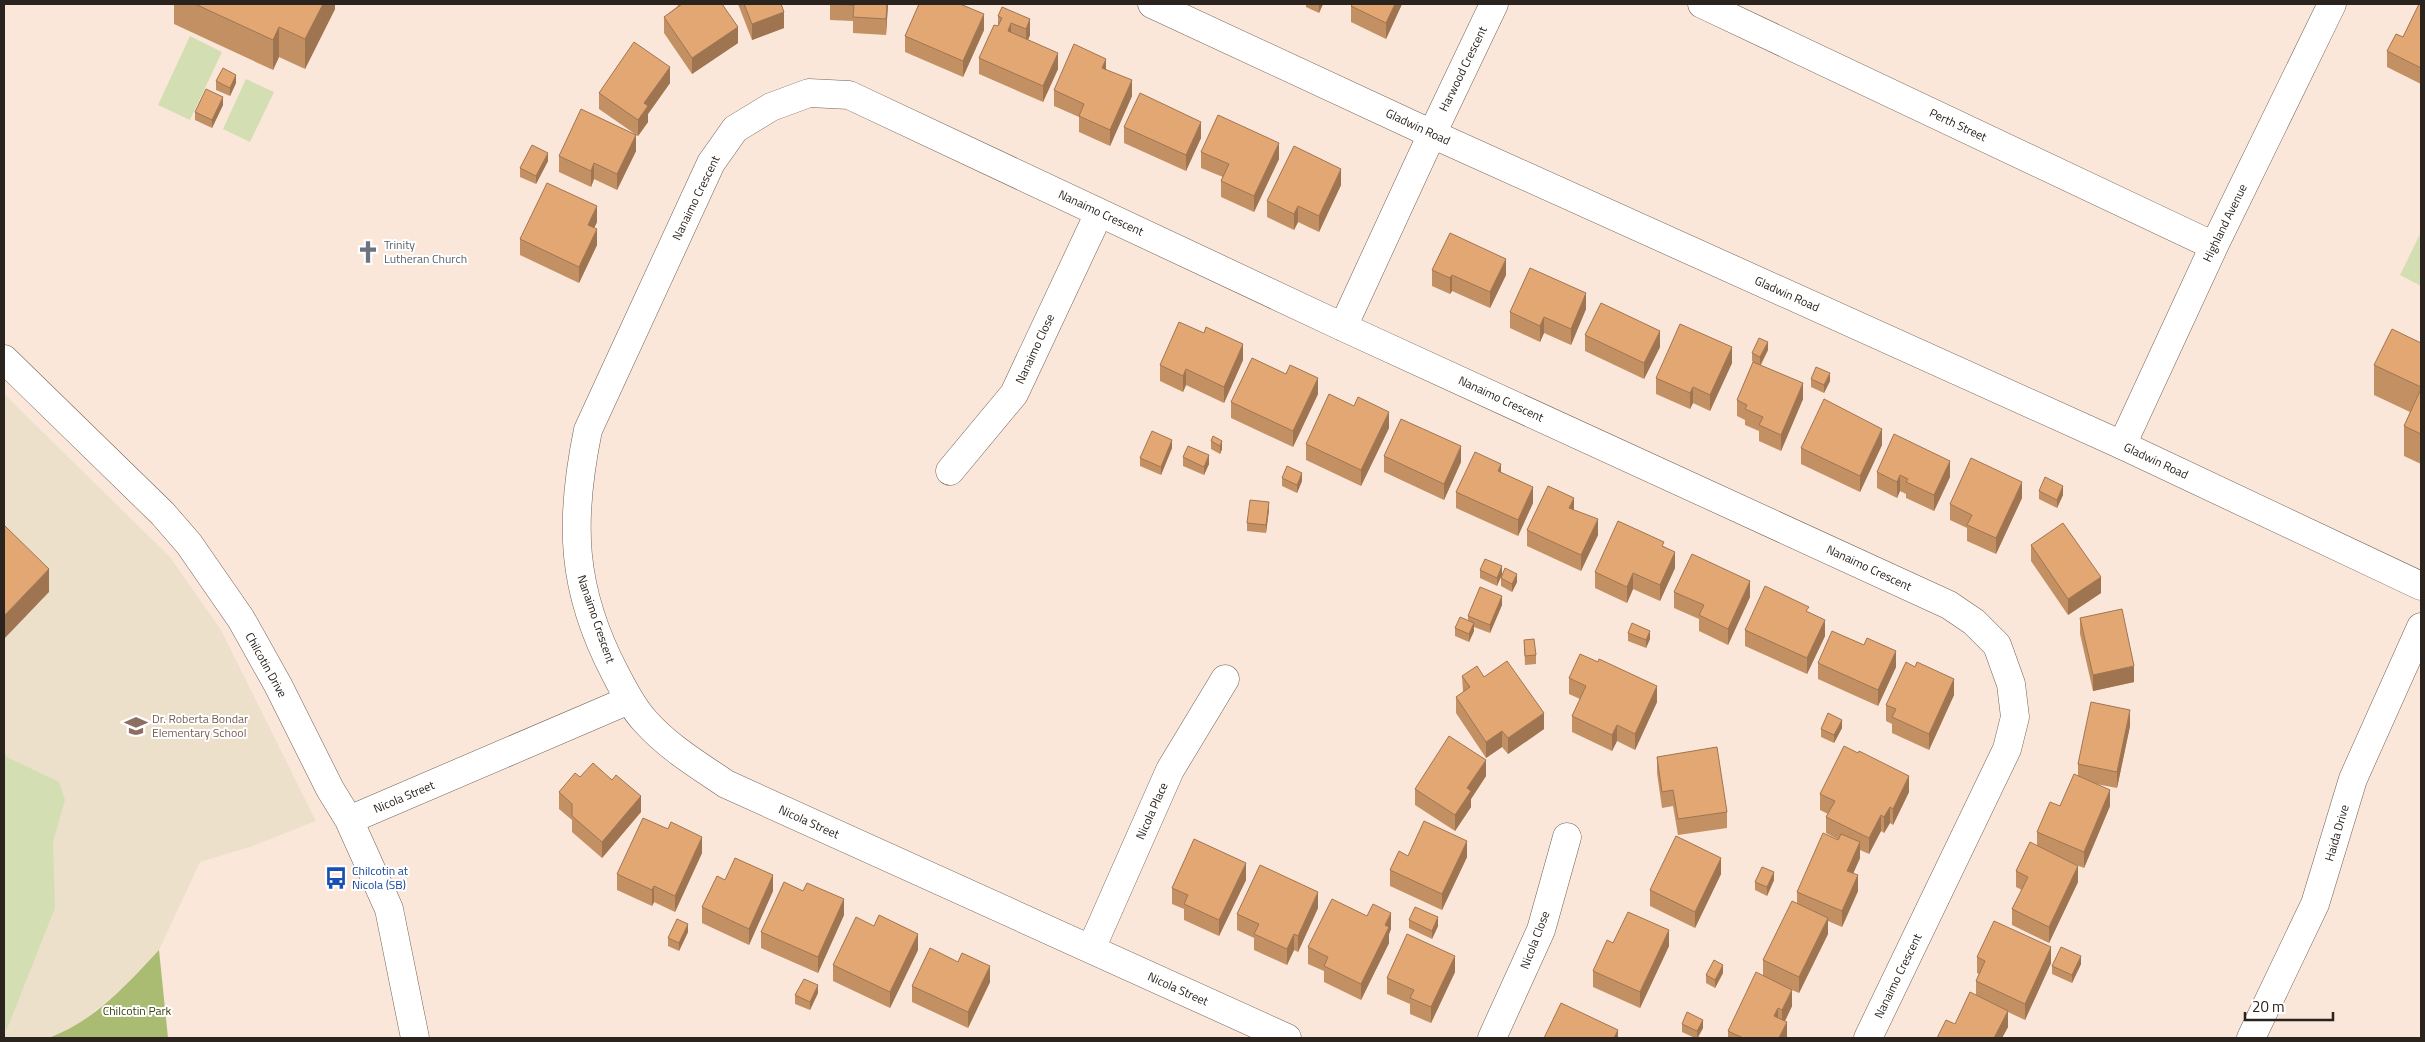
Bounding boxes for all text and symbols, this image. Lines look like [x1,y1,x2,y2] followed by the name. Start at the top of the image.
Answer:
[1434,22,1492,115] street label: Harwood Crescent
[1383,103,1454,150] street label: Gladwin Road
[1926,103,1991,146] street label: Perth Street
[667,151,725,243] street label: Nanaimo Crescent
[2197,180,2252,265] street label: Highland Avenue
[1055,184,1148,241] street label: Nanaimo Crescent
[384,235,467,268] place label: Trinity Lutheran Church
[355,239,381,265] church icon: Trinity Lutheran Church
[1752,271,1823,316] street label: Gladwin Road
[1010,311,1059,387] street label: Nanaimo Close
[1455,370,1548,427] street label: Nanaimo Crescent
[2121,437,2192,484] street label: Gladwin Road
[1823,539,1916,596] street label: Nanaimo Crescent
[572,572,621,666] street label: Nanaimo Crescent
[241,629,292,701] street label: Chilcotin Drive
[152,709,248,742] place label: Dr. Roberta Bondar Elementary School
[123,713,149,739] school or university icon: Dr. Roberta Bondar Elementary School
[370,775,438,818] street label: Nicola Street
[1131,779,1173,842] street label: Nicola Place
[776,800,843,844] street label: Nicola Street
[2319,802,2354,863] street label: Haida Drive
[352,861,409,894] place label: Chilcotin at Nicola (SB)
[323,865,349,891] bus stop icon: Chilcotin at Nicola (SB)
[1515,908,1554,972] street label: Nicola Close
[1869,929,1927,1021] street label: Nanaimo Crescent
[1145,967,1212,1011] street label: Nicola Street
[2245,990,2332,1022] scale bar
[2252,995,2285,1018] text: 20 m
[103,1001,172,1020] park label: Chilcotin Park

